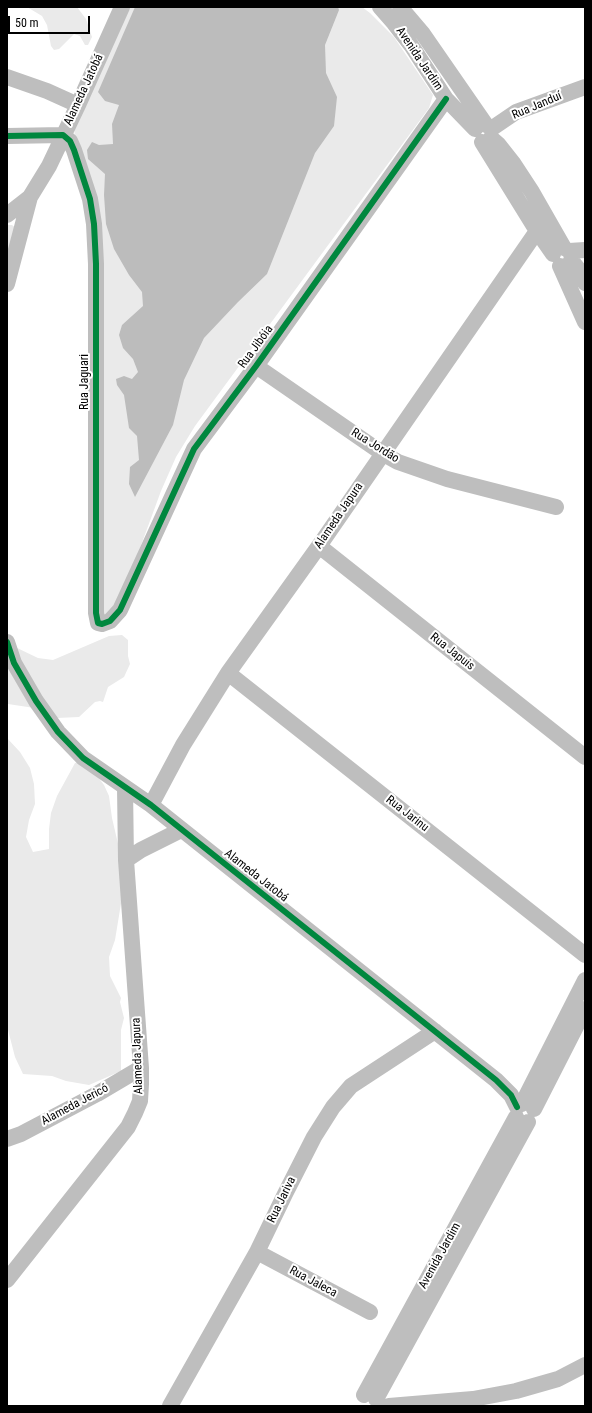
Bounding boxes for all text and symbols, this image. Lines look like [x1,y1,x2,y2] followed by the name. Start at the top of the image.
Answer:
[10,8,92,34] scale bar
[15,16,39,30] text: 50 m
[393,25,445,93] street label: Avenida Jardim
[61,52,107,128] street label: Alameda Jatobá
[510,89,564,123] street label: Rua Janduí
[236,323,276,371] street label: Rua Jibóia
[78,354,92,410] street label: Rua Jaguari
[348,426,402,466] street label: Rua Jordão
[312,480,366,552] street label: Alameda Japura
[427,630,477,674] street label: Rua Japuis
[383,793,431,835] street label: Rua Jarinu
[221,847,291,905] street label: Alameda Jatobá
[129,1017,147,1095] street label: Alameda Japura
[39,1081,111,1129] street label: Alameda Jericó
[265,1175,299,1225] street label: Rua Jariva
[416,1221,464,1291] street label: Avenida Jardim
[287,1263,339,1301] street label: Rua Jaleca

